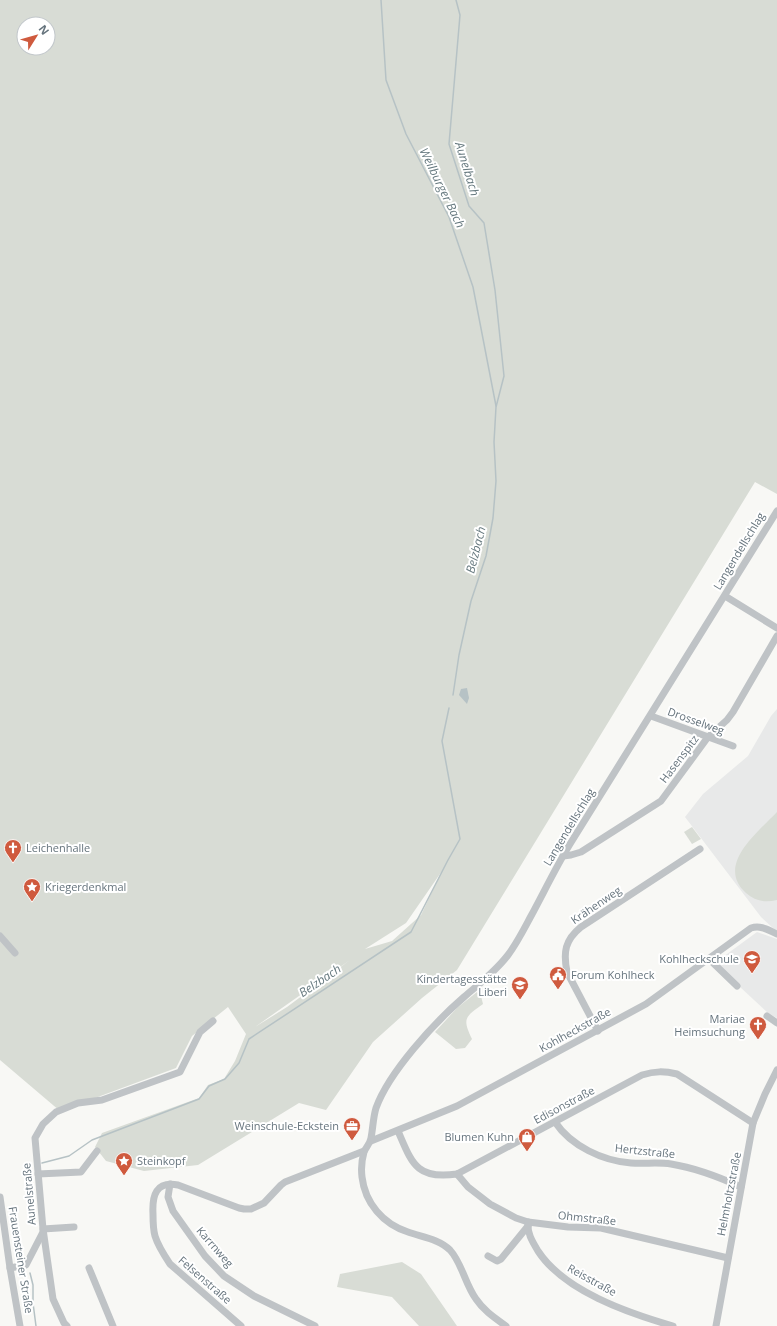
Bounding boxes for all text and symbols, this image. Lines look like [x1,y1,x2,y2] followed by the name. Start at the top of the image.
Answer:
[16,16,56,56] north arrow
[36,22,53,38] text: N
[451,139,484,198] water label: Aunelbach
[416,145,469,231] water label: Weilburger Bach
[709,509,768,592] street label: Langendellschlag
[462,525,490,575] water label: Belzbach
[666,703,727,738] street label: Drosselweg
[656,732,702,786] street label: Hasenspitz
[539,785,598,868] street label: Langendellschlag
[3,838,23,863] church icon: Leichenhalle
[26,840,90,855] place label: Leichenhalle
[22,877,42,902] place icon: Kriegerdenkmal
[45,879,126,894] place label: Kriegerdenkmal
[568,882,624,927] street label: Krähenweg
[742,949,762,974] school or university icon: Kohlheckschule
[659,951,739,966] place label: Kohlheckschule
[295,960,344,1001] water label: Belzbach
[548,965,568,990] public building icon: Forum Kohlheck
[571,967,655,982] place label: Forum Kohlheck
[417,971,507,999] place label: Kindertagesstätte Liberi
[510,975,530,1000] school or university icon: Kindertagesstätte Liberi
[536,1004,613,1055] street label: Kohlheckstraße
[674,1011,745,1039] place label: Mariae Heimsuchung
[748,1015,768,1040] church icon: Mariae Heimsuchung
[531,1082,597,1127] street label: Edisonstraße
[342,1116,362,1141] office icon: Weinschule-Eckstein
[235,1118,339,1133] place label: Weinschule-Eckstein
[517,1127,537,1152] shop icon: Blumen Kuhn
[444,1129,514,1144] place label: Blumen Kuhn
[614,1140,676,1161] street label: Hertzstraße
[114,1151,134,1176] place icon: Steinkopf
[713,1151,744,1237] street label: Helmholtzstraße
[137,1153,187,1168] place label: Steinkopf
[18,1162,39,1226] street label: Aunelstraße
[6,1205,37,1314] street label: Frauensteiner Straße
[557,1207,617,1228] street label: Ohmstraße
[194,1223,237,1270] street label: Karrnweg
[176,1252,235,1307] street label: Felsenstraße
[565,1260,619,1299] street label: Reisstraße

